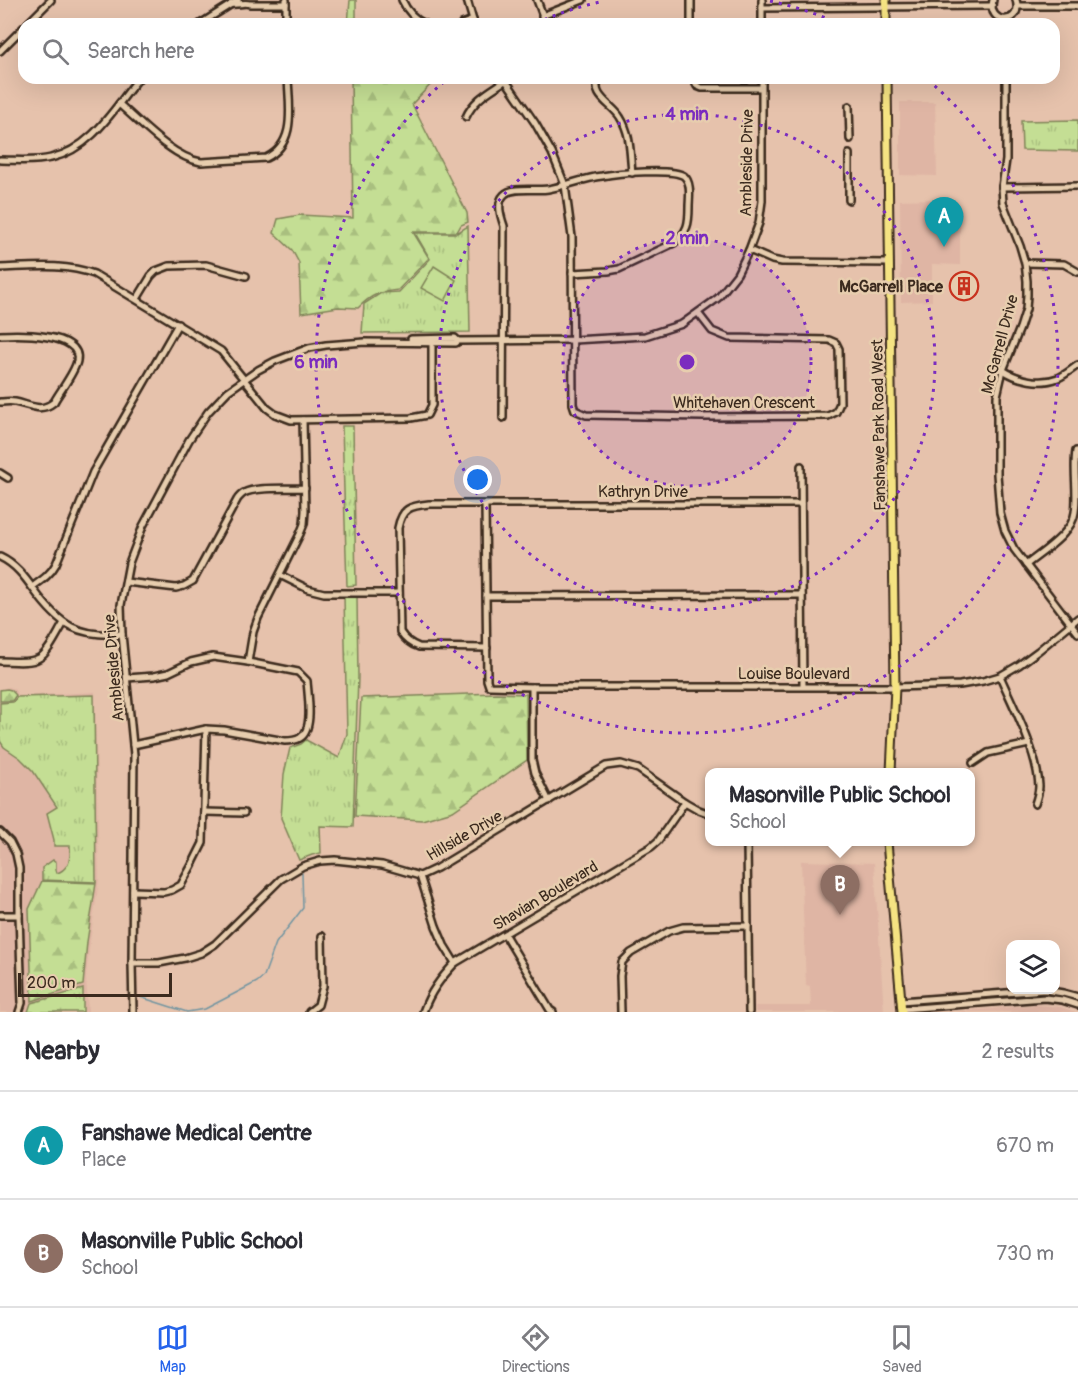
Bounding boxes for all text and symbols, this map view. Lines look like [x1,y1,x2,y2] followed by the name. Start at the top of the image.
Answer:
[18,18,1060,84] search box
[39,35,72,68] icon: search
[87,37,194,65] text: Search here
[665,103,709,126] text: 4 min
[736,109,758,217] street label: Ambleside Drive
[924,198,964,247] pin: A
[665,227,709,250] text: 2 min
[948,270,980,302] building icon: McGarrell Place
[839,277,944,297] place label: McGarrell Place
[977,292,1023,396] street label: McGarrell Drive
[867,338,890,511] street label: Fanshawe Park Road West
[294,351,338,374] text: 6 min
[677,352,697,372] centre of rings
[673,393,816,413] street label: Whitehaven Crescent
[463,465,492,494] your location
[598,482,688,502] street label: Kathryn Drive
[99,613,129,722] street label: Ambleside Drive
[738,664,850,684] street label: Louise Boulevard
[705,768,975,846] popup
[729,781,951,809] text: Masonville Public School
[423,806,506,866] street label: Hillside Drive
[729,809,786,834] text: School
[489,857,602,935] street label: Shavian Boulevard
[820,866,860,915] pin: B
[1006,940,1060,994] map controls
[1006,940,1060,994] button: layers
[18,970,172,998] scale bar
[27,973,75,993] text: 200 m
[24,1035,100,1067] text: Nearby
[982,1039,1054,1064] text: 2 results
[81,1119,312,1147] text: Fanshawe Medical Centre
[37,1133,50,1158] text: A
[996,1133,1054,1158] text: 670 m
[81,1147,126,1172] text: Place
[81,1227,303,1255] text: Masonville Public School
[38,1241,49,1266] text: B
[997,1241,1054,1266] text: 730 m
[81,1255,138,1280] text: School
[156,1321,189,1377] tab: Map
[502,1321,570,1377] tab: Directions
[882,1321,922,1377] tab: Saved

